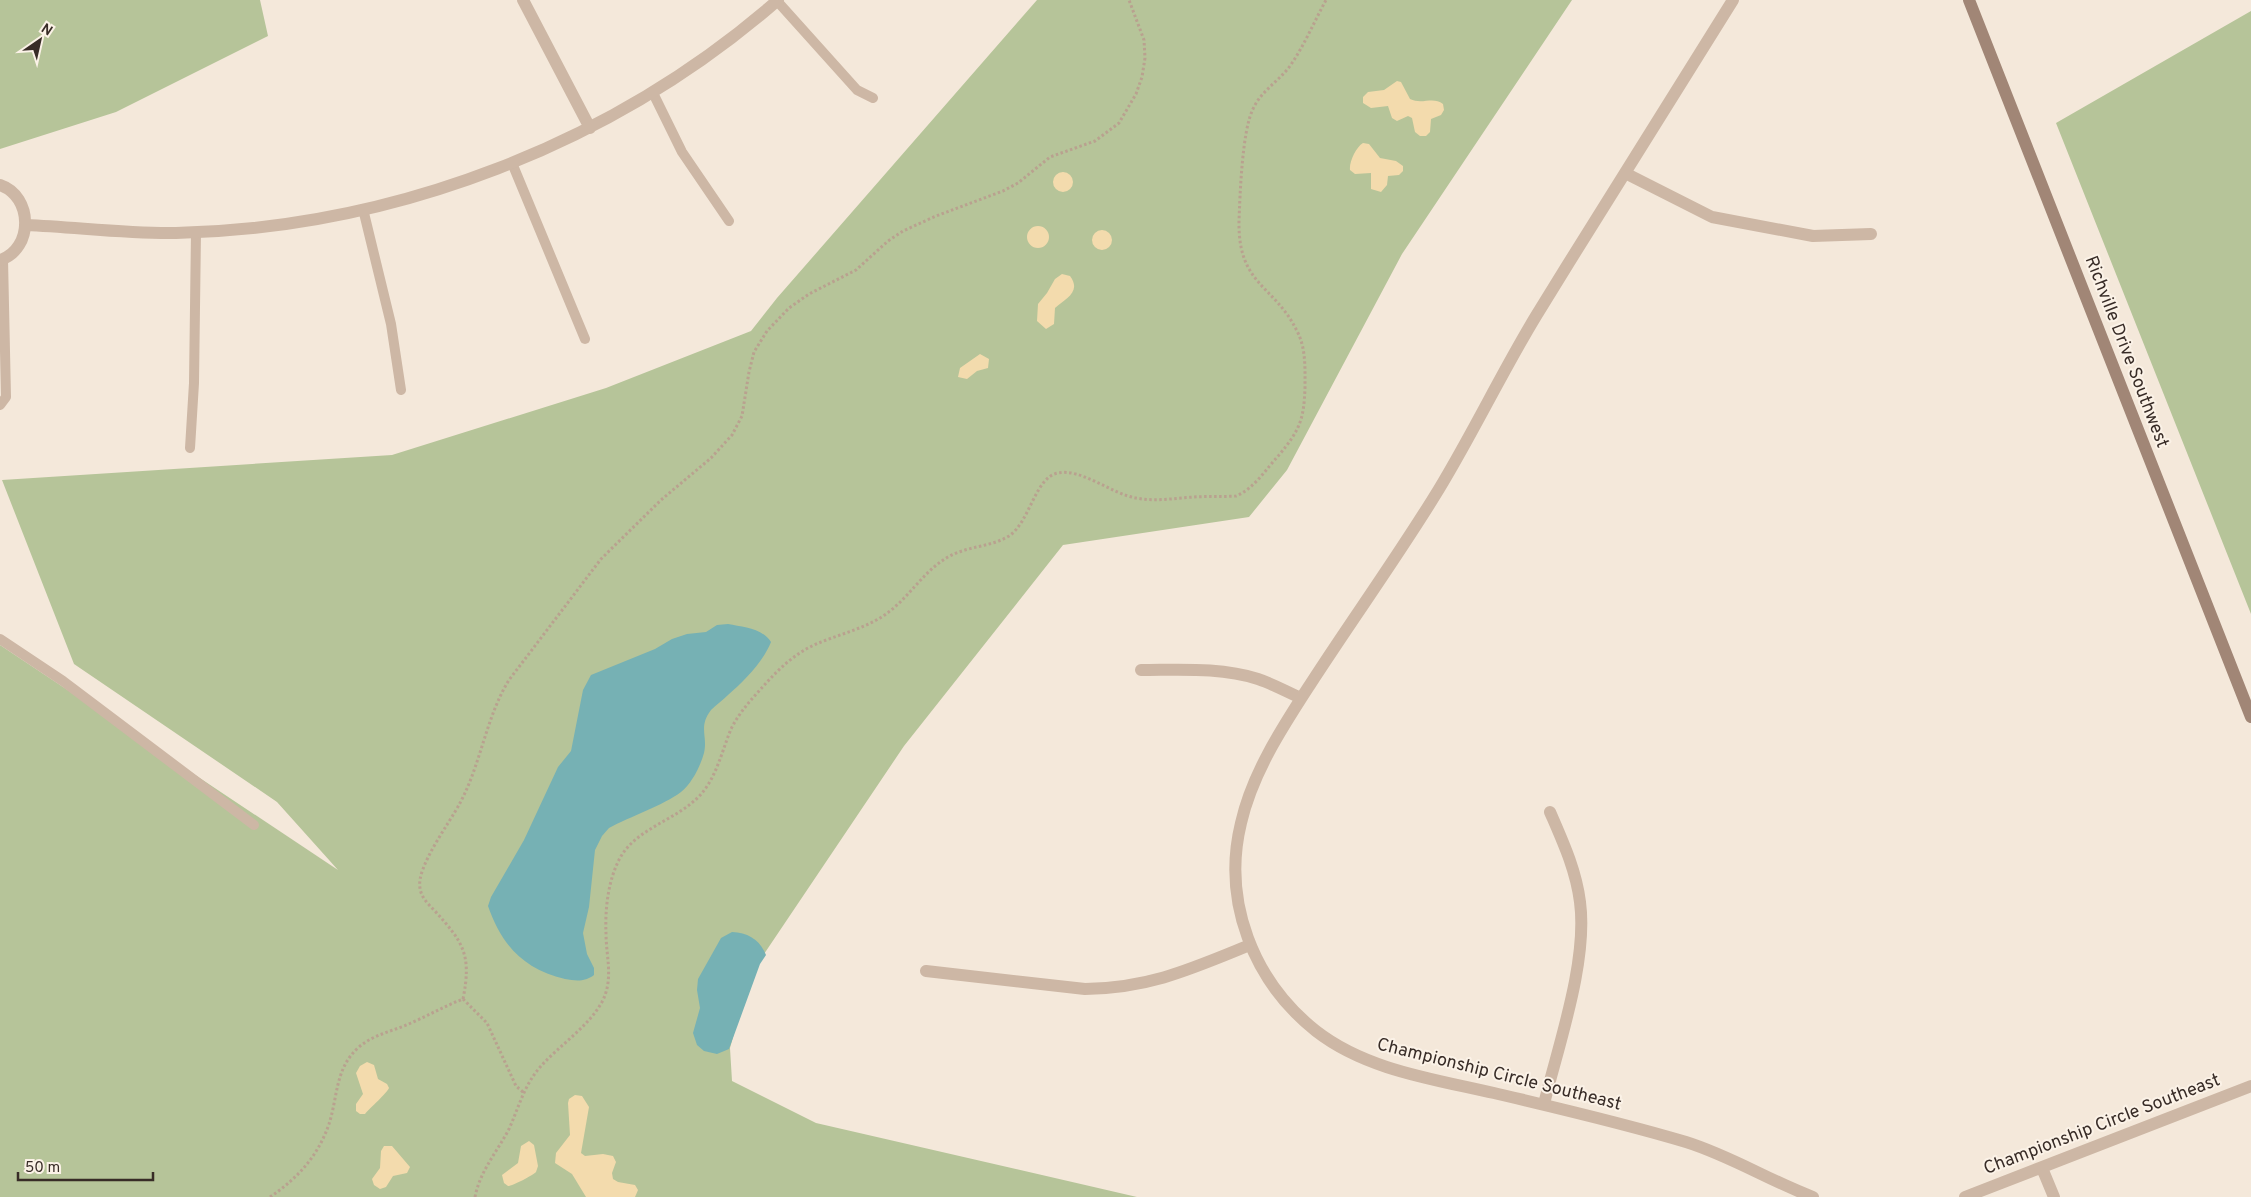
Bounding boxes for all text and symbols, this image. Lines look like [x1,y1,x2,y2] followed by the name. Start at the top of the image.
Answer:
[15,15,65,65] north arrow
[38,21,55,40] text: N
[2079,253,2173,451] street label: Richville Drive Southwest
[1374,1033,1624,1117] street label: Championship Circle Southeast
[1981,1069,2223,1181] street label: Championship Circle Southeast
[18,1150,152,1182] scale bar
[25,1159,60,1178] text: 50 m

